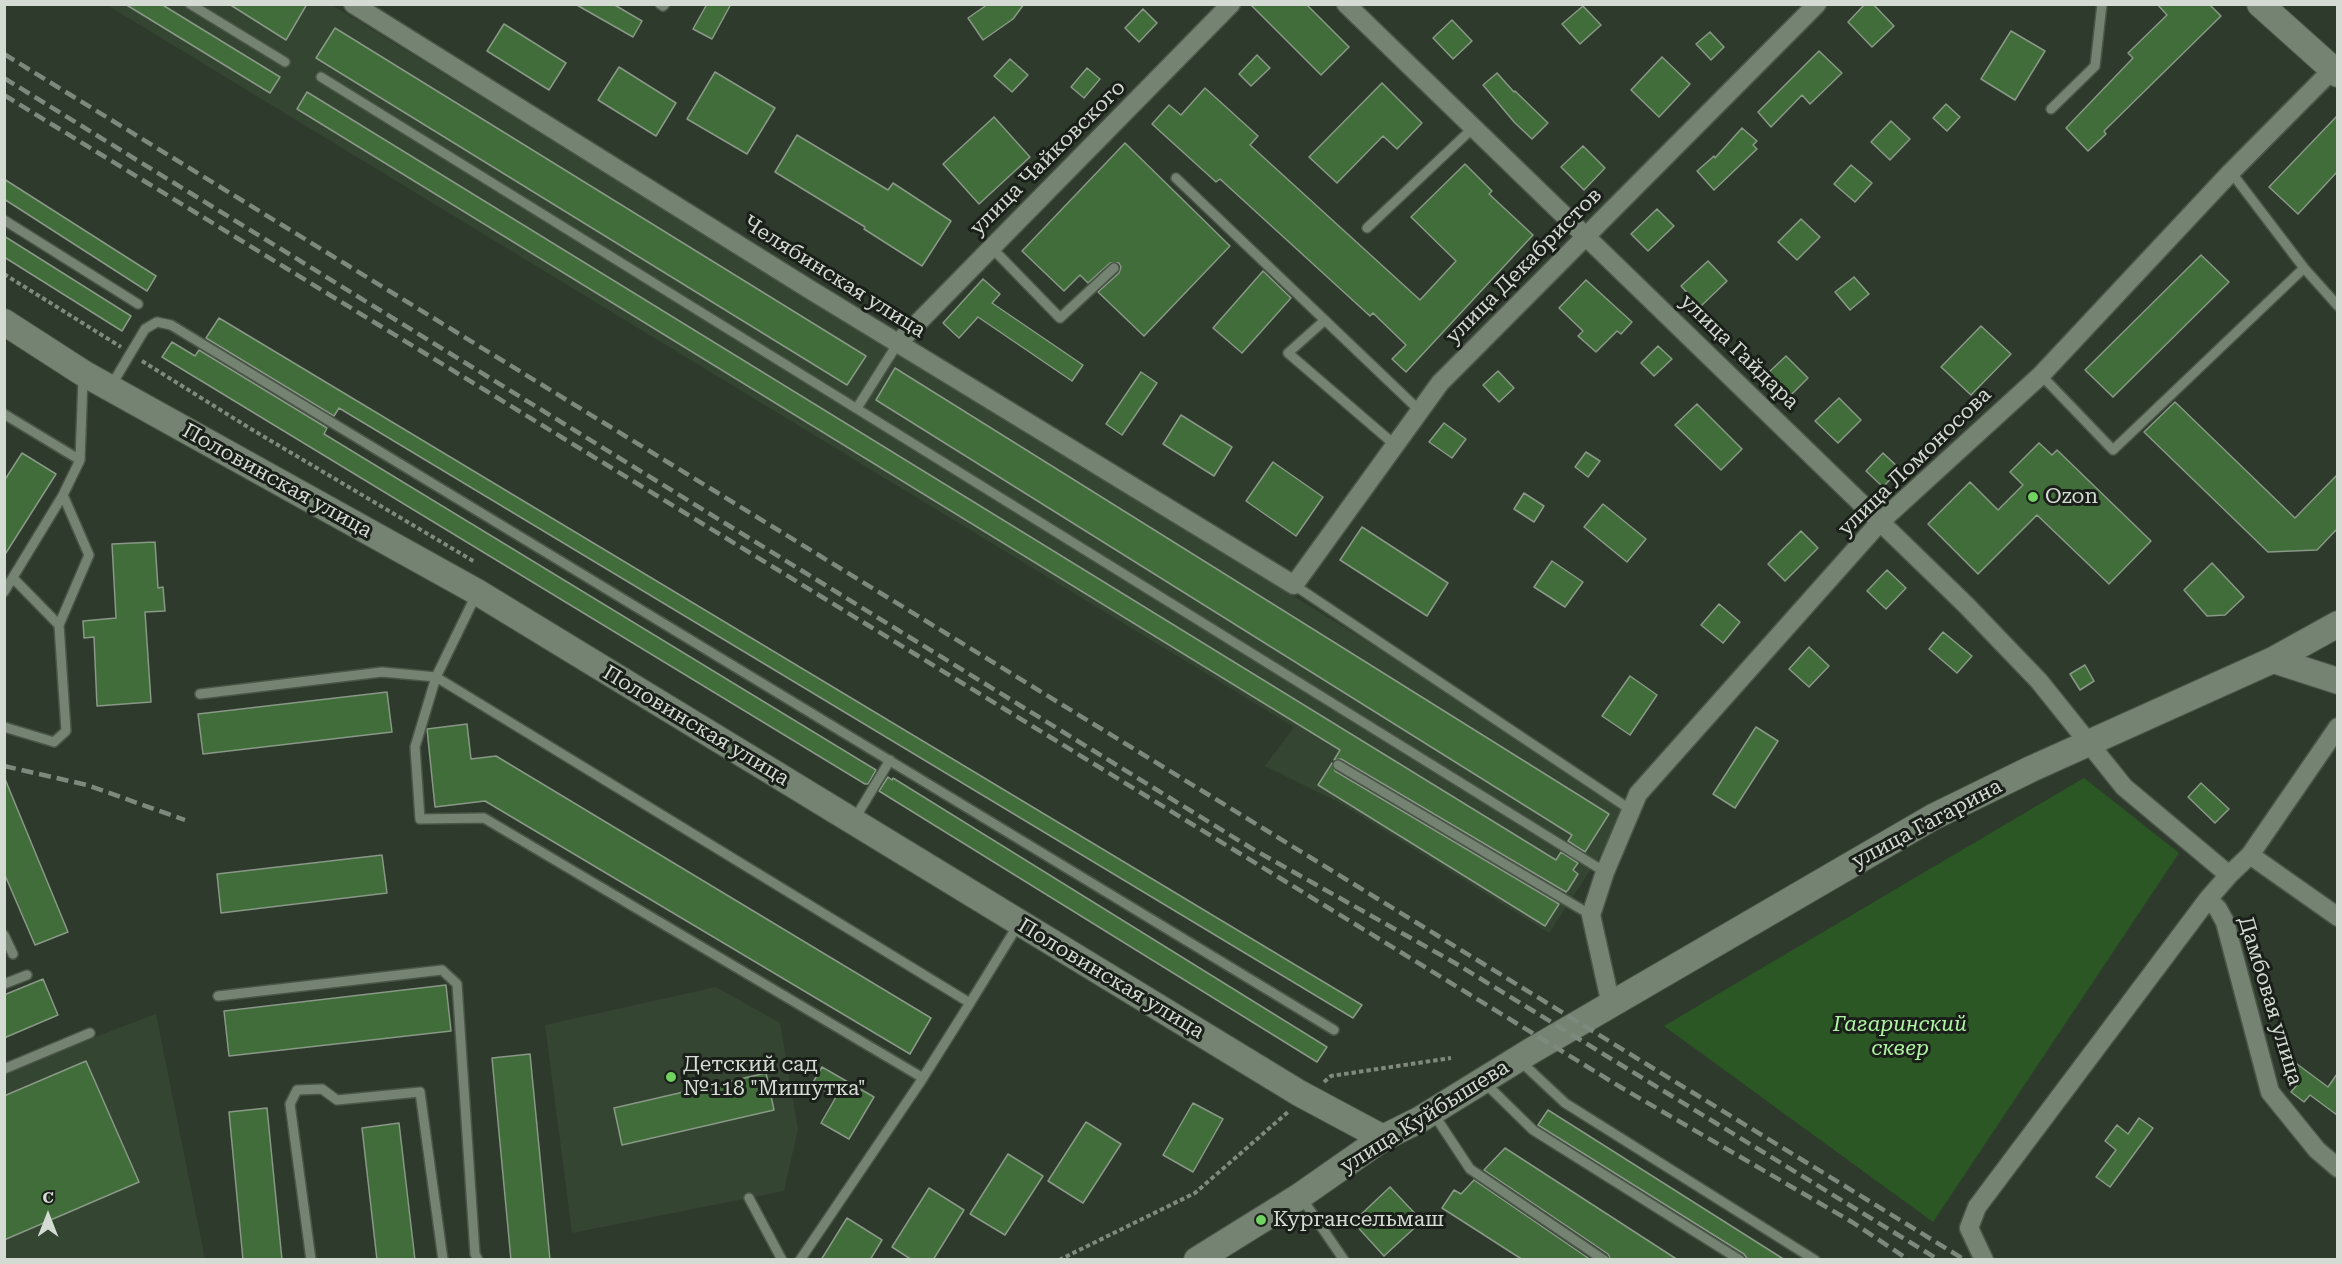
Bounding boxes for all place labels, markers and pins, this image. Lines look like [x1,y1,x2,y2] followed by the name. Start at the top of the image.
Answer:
[2045,484,2098,510] place label: Ozon
[2026,490,2040,504] marker: Ozon
[683,1052,866,1102] place label: Детский сад №118 "Мишутка"
[664,1070,678,1084] marker: Детский сад №118 "Мишутка"
[1273,1207,1444,1233] place label: Кургансельмаш
[1254,1213,1268,1227] marker: Кургансельмаш

